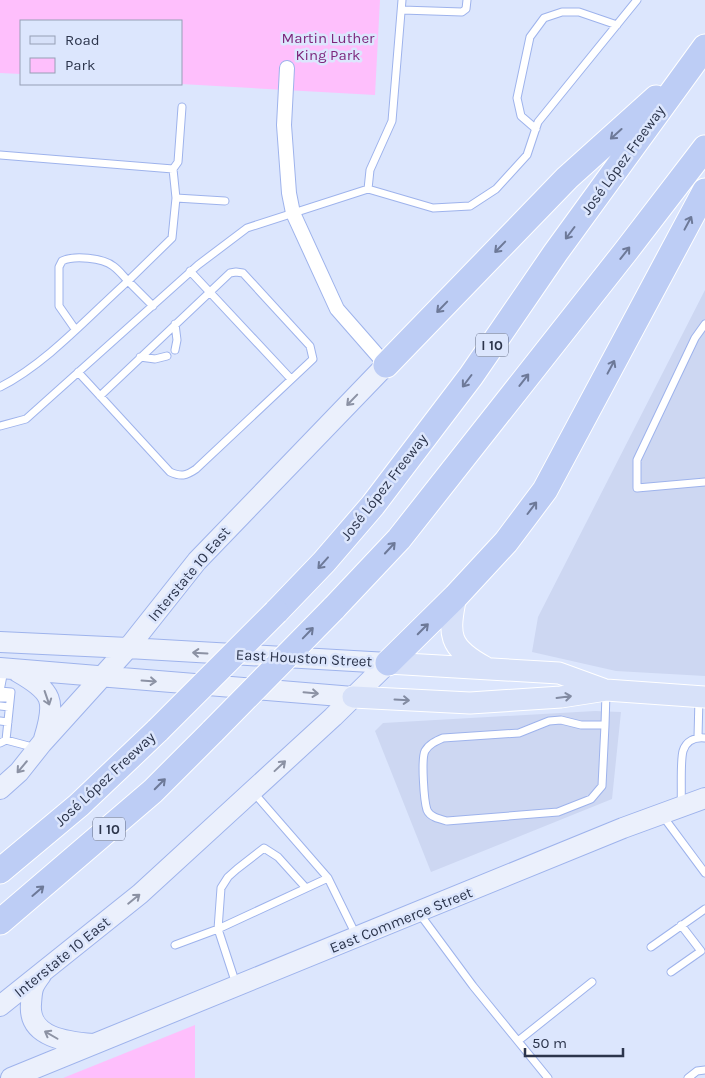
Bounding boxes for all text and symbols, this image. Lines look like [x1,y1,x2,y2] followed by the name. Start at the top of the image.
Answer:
[20,20,182,85] legend
[281,29,375,64] park label: Martin Luther King Park
[65,31,100,49] text: Road
[65,56,95,74] text: Park
[577,102,669,218] street label: José López Freeway
[609,128,622,140] one-way arrow
[683,217,693,231] one-way arrow
[565,226,575,240] one-way arrow
[494,241,506,254] one-way arrow
[620,246,631,259] one-way arrow
[436,301,448,313] one-way arrow
[476,334,508,356] road number: I 10
[606,359,616,374] one-way arrow
[462,374,472,388] one-way arrow
[519,374,530,387] one-way arrow
[345,394,358,406] one-way arrow
[337,430,431,544] street label: José López Freeway
[526,502,537,515] one-way arrow
[144,523,234,625] street label: Interstate 10 East
[384,541,396,554] one-way arrow
[317,556,329,569] one-way arrow
[417,623,429,635] one-way arrow
[302,627,314,640] one-way arrow
[235,645,373,671] street label: East Houston Street
[192,648,208,657] one-way arrow
[141,676,157,686] one-way arrow
[303,689,319,698] one-way arrow
[43,690,53,706] one-way arrow
[556,692,572,702] one-way arrow
[394,695,410,704] one-way arrow
[51,728,159,830] street label: José López Freeway
[17,760,28,773] one-way arrow
[273,760,286,772] one-way arrow
[154,778,166,790] one-way arrow
[93,818,125,841] road number: I 10
[327,883,475,957] street label: East Commerce Street
[31,885,44,897] one-way arrow
[127,894,140,905] one-way arrow
[10,913,114,1001] street label: Interstate 10 East
[525,1026,622,1058] scale bar
[44,1029,58,1039] one-way arrow
[532,1034,567,1052] text: 50 m

